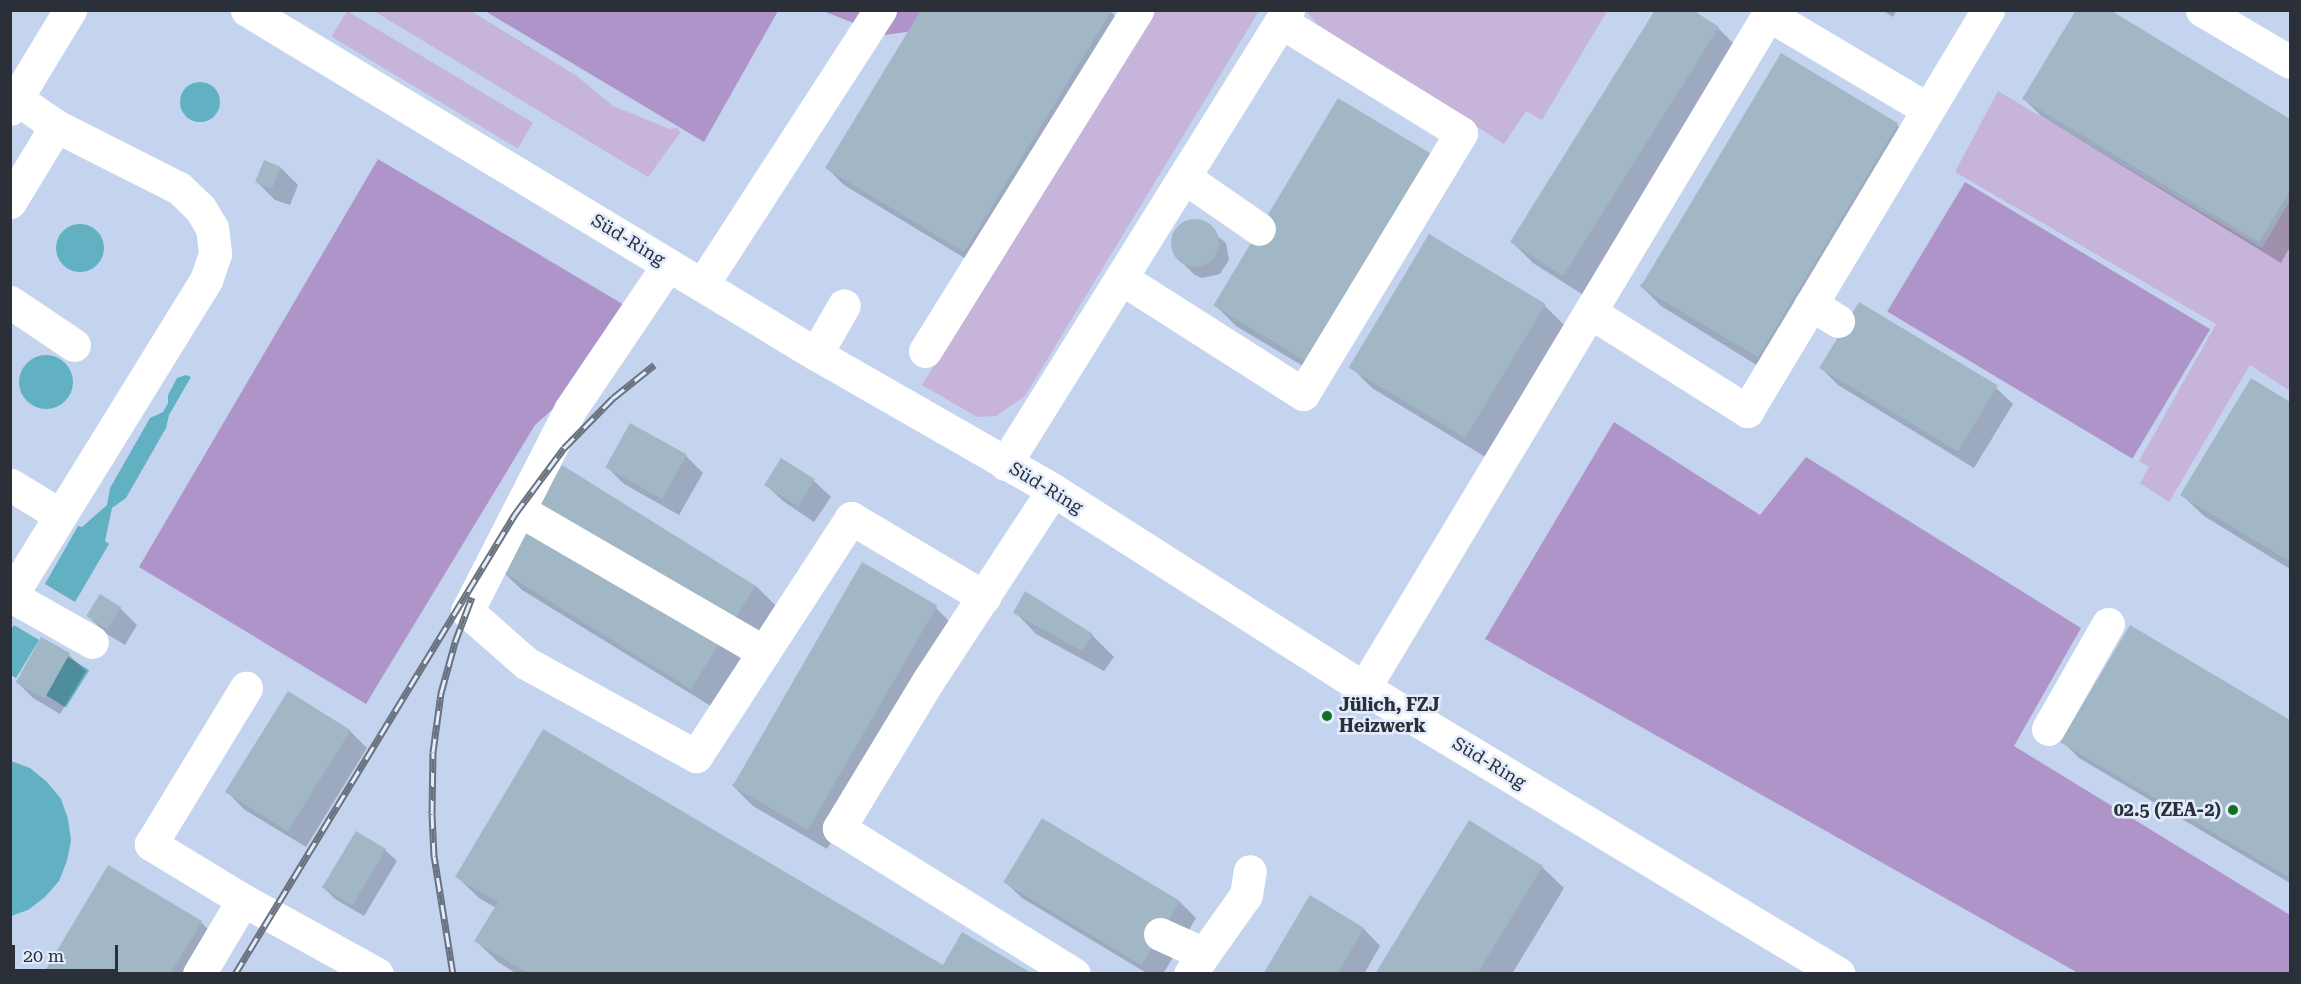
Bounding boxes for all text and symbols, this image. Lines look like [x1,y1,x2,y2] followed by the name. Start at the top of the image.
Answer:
[587,210,669,270] street label: Süd-Ring
[1005,458,1087,518] street label: Süd-Ring
[1339,695,1440,738] place label: Jülich, FZJ Heizwerk
[1320,709,1334,723] marker: Jülich, FZJ Heizwerk
[1448,733,1530,793] street label: Süd-Ring
[2114,799,2221,821] place label: 02.5 (ZEA-2)
[2226,803,2240,817] marker: 02.5 (ZEA-2)
[15,933,122,971] scale bar
[23,945,64,966] text: 20 m

